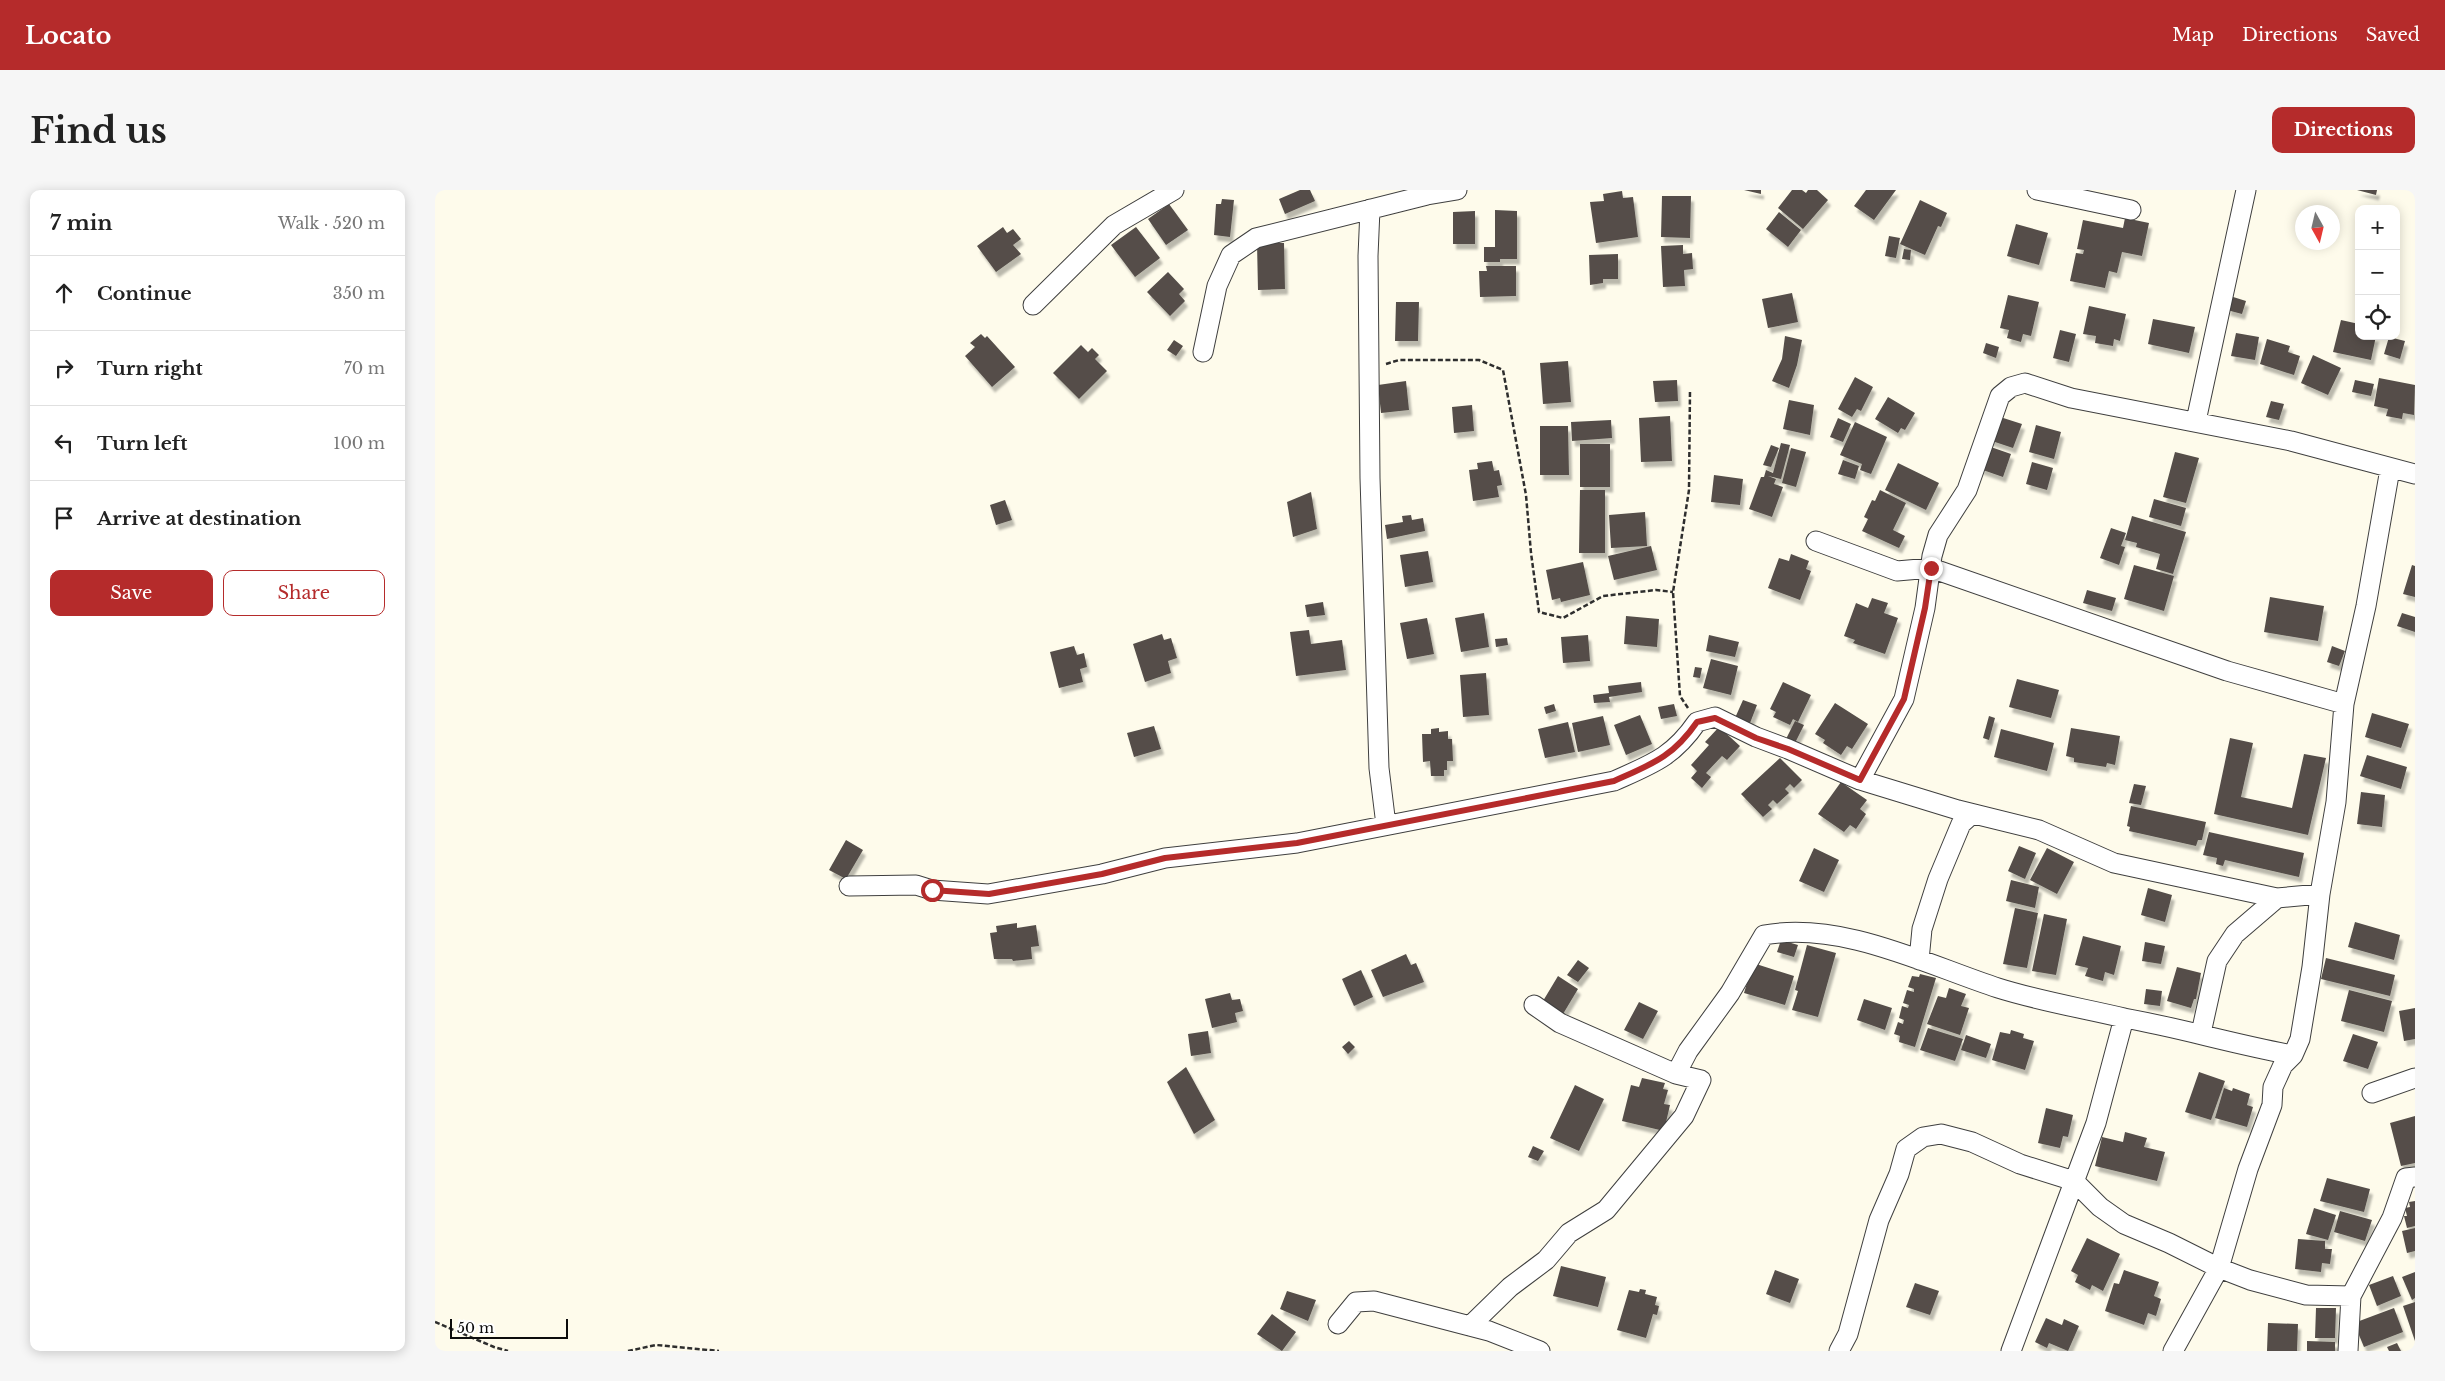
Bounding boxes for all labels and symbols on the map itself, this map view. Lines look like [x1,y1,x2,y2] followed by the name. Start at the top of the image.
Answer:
[2295,205,2340,250] north arrow
[1920,557,1943,580] route end
[921,879,944,902] route start
[450,1316,567,1339] scale bar

